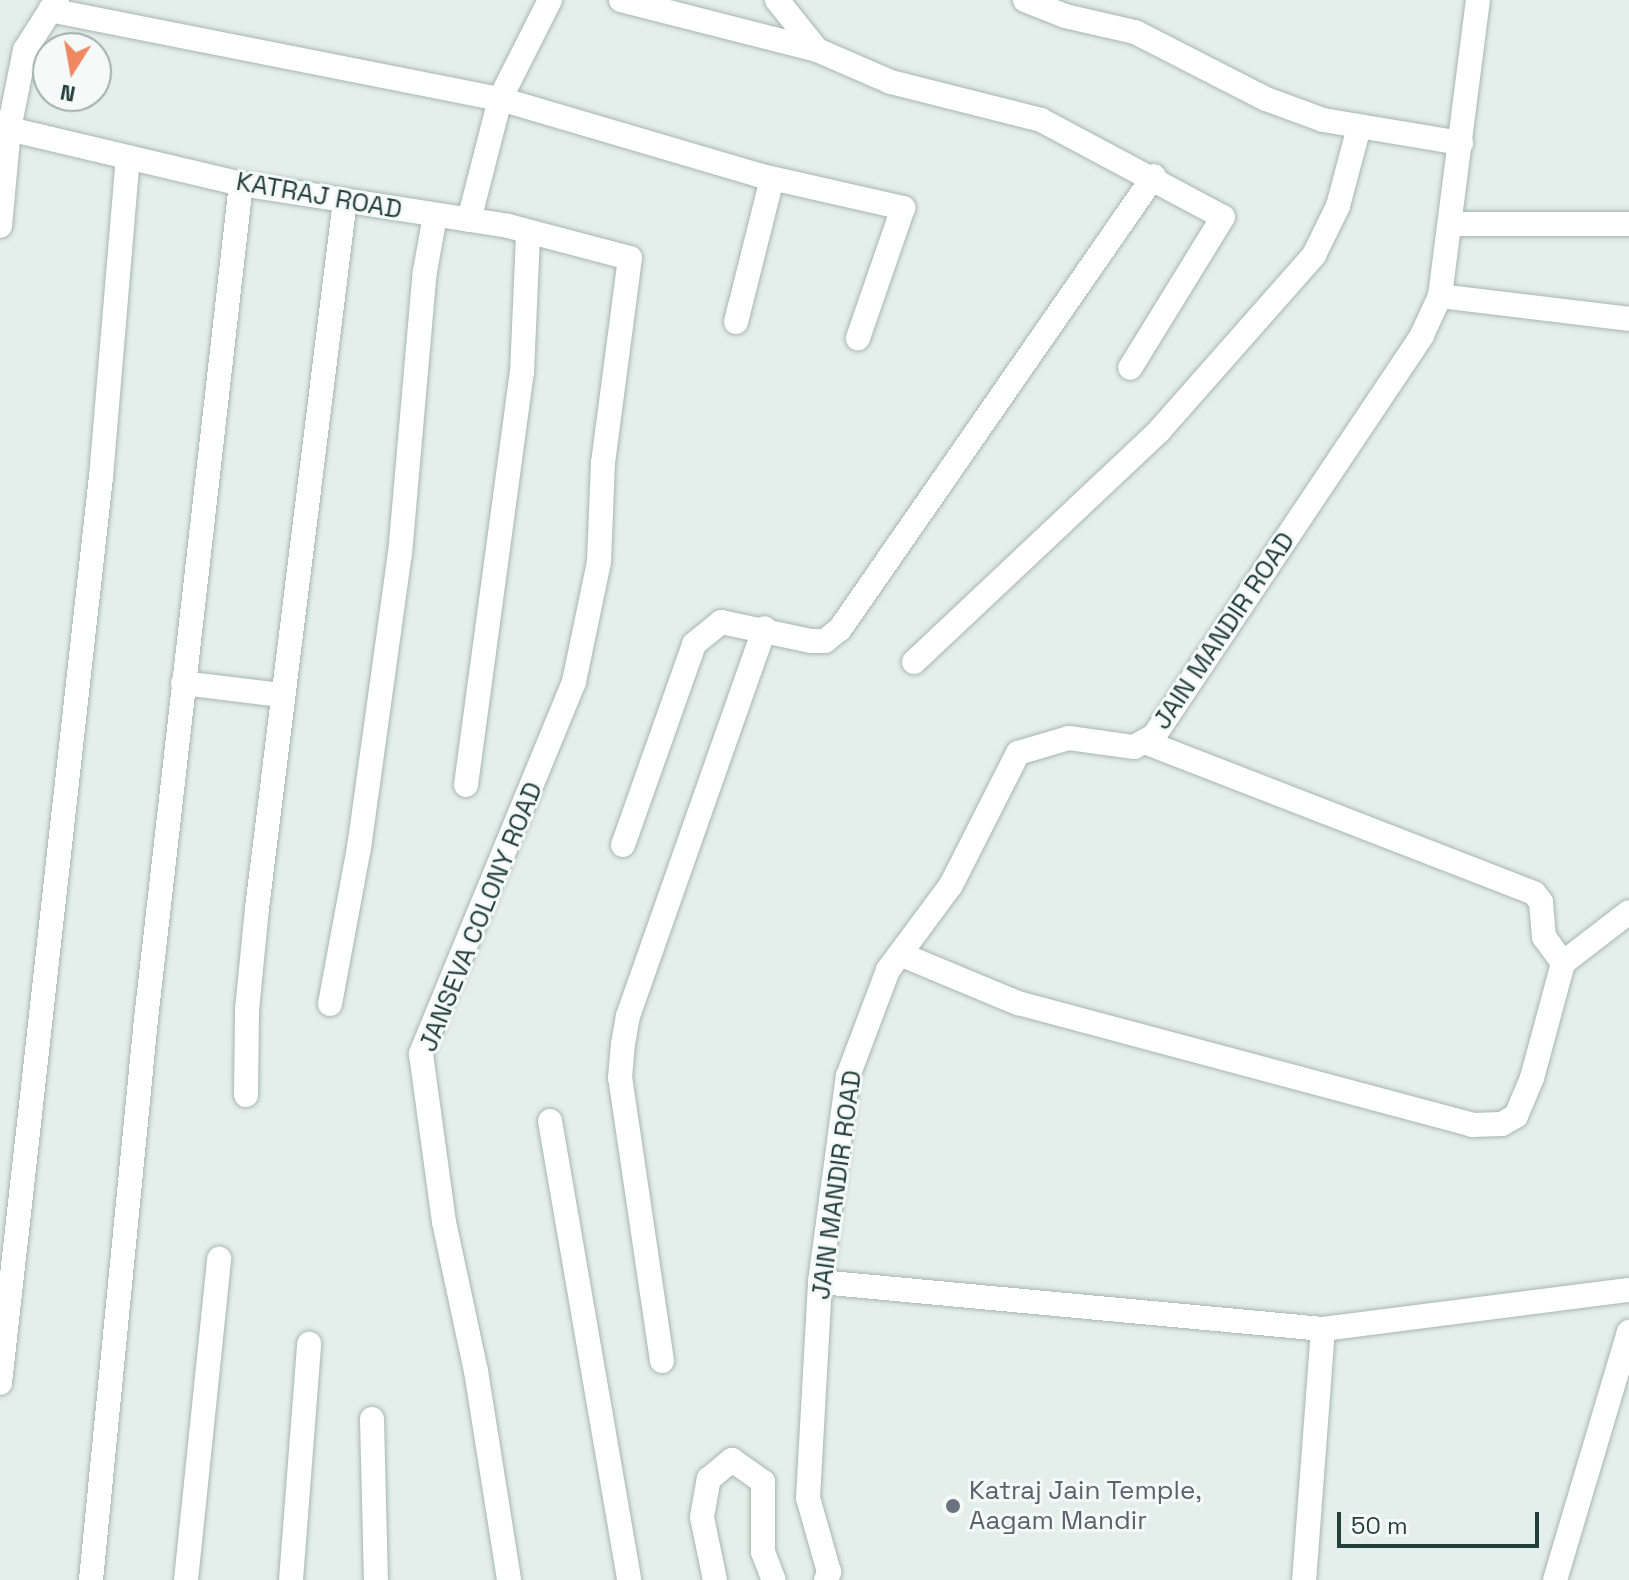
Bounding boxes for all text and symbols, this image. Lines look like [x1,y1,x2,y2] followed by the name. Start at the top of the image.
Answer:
[32,32,112,112] north arrow
[58,78,78,109] text: N
[234,166,404,226] street label: KATRAJ ROAD
[1146,526,1302,736] street label: JAIN MANDIR ROAD
[412,777,550,1057] street label: JANSEVA COLONY ROAD
[805,1068,869,1302] street label: JAIN MANDIR ROAD
[969,1475,1202,1536] place label: Katraj Jain Temple, Aagam Mandir
[1341,1496,1543,1546] scale bar
[944,1497,962,1515] marker: Katraj Jain Temple, Aagam Mandir
[1351,1510,1408,1541] text: 50 m

